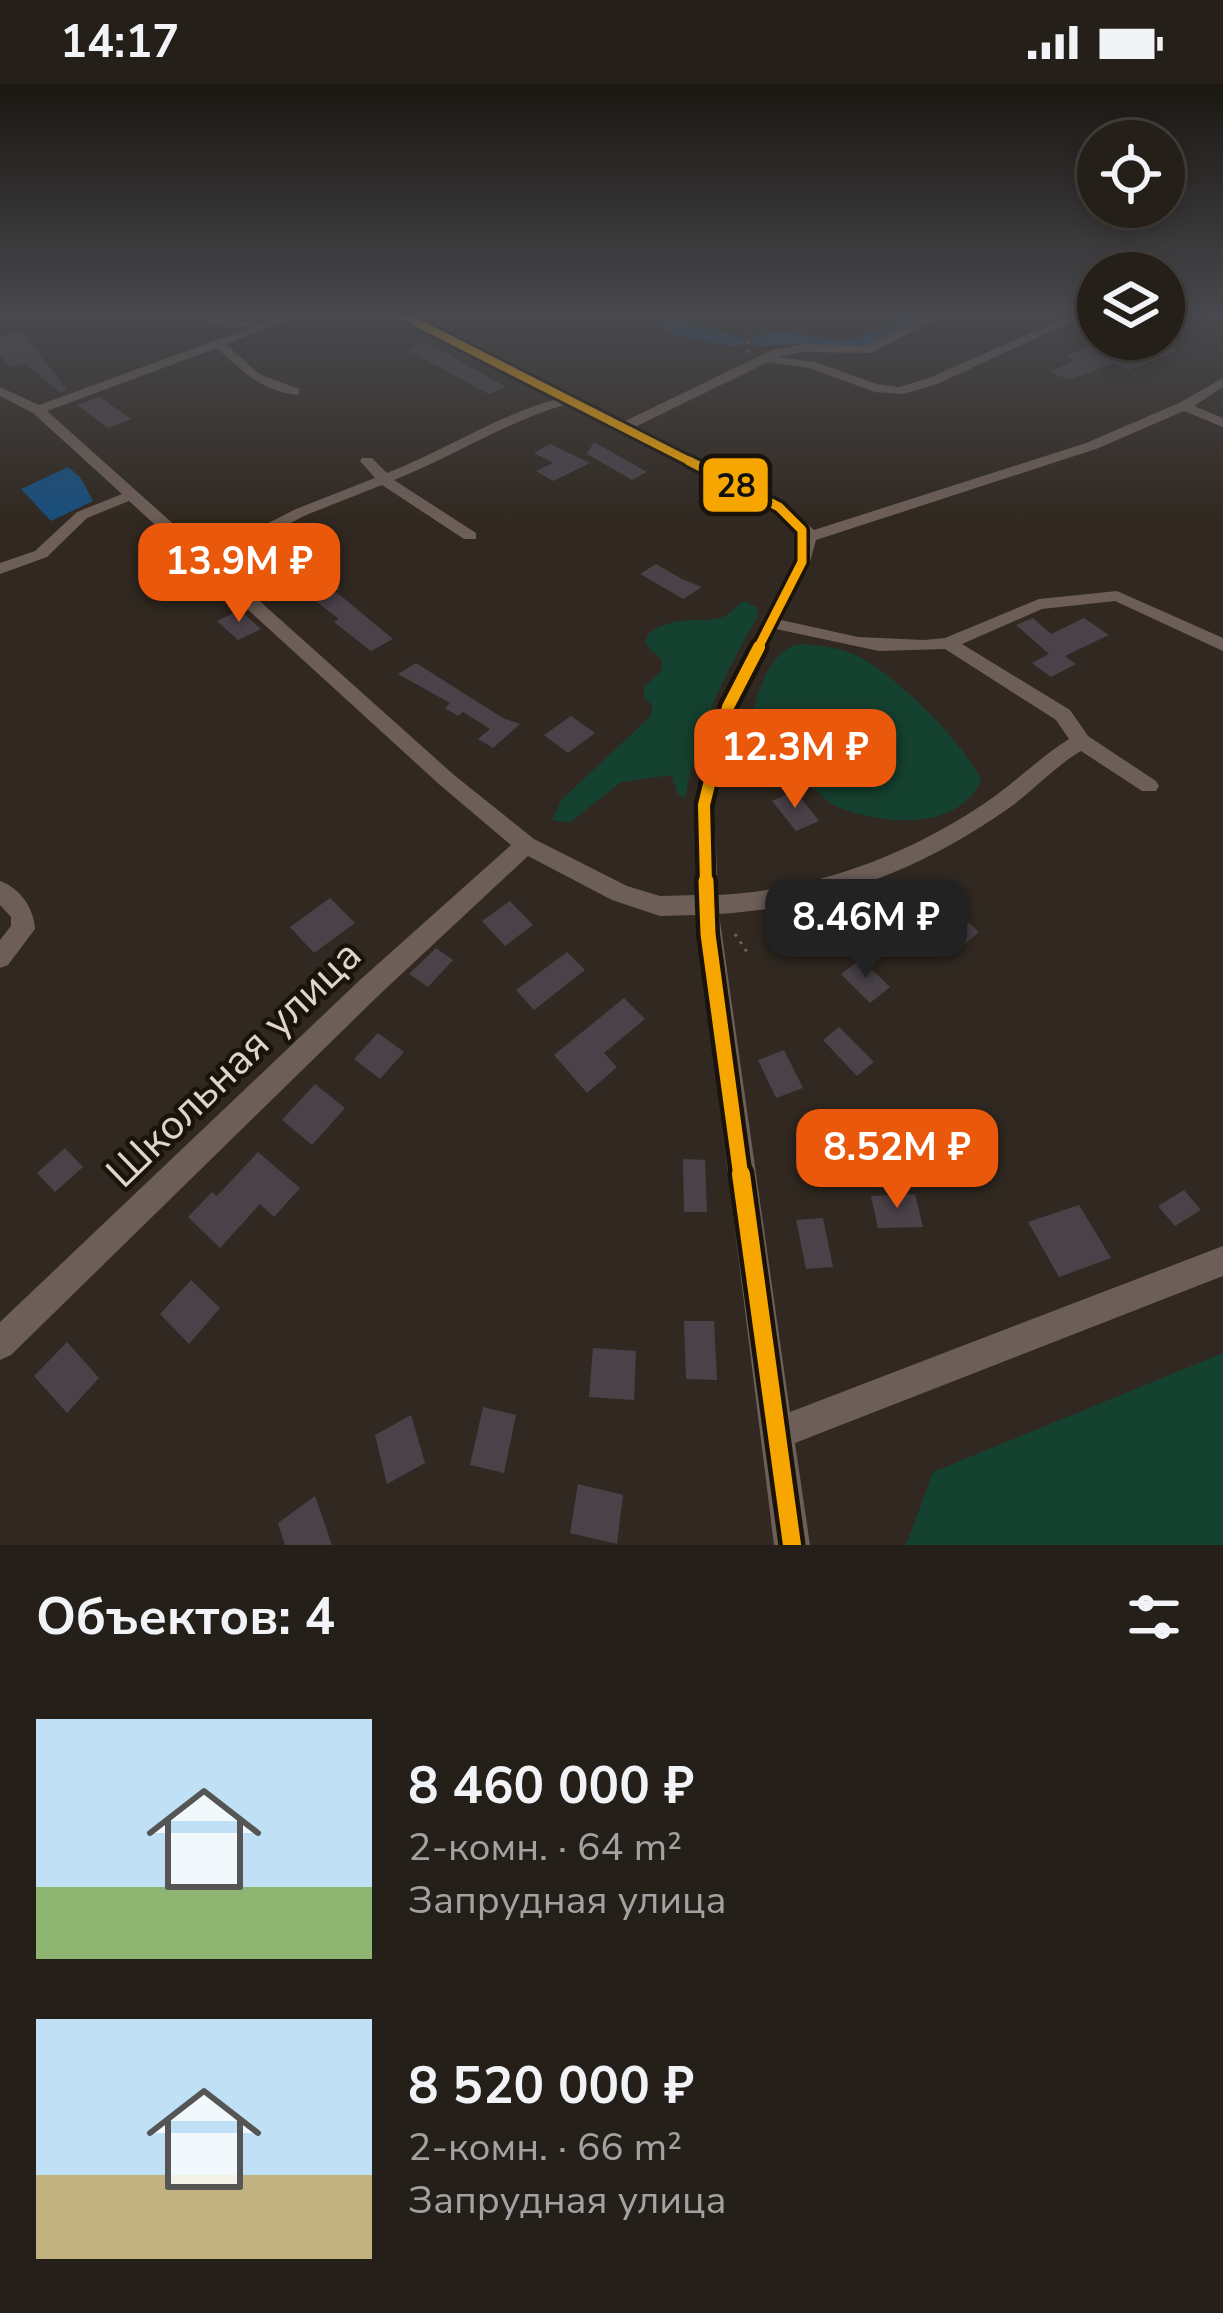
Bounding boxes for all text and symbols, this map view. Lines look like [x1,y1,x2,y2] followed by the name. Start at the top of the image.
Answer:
[60,12,179,73] text: 14:17
[1077,120,1185,360] map controls
[1077,120,1185,228] button: locate
[1077,252,1185,360] button: layers
[701,456,770,514] line badge: 28
[716,464,756,509] text: 28
[128,523,350,625] pin: 13.9M ₽
[165,535,313,588] text: 13.9M ₽
[684,709,906,811] pin: 12.3M ₽
[721,721,869,774] text: 12.3M ₽
[755,879,977,981] pin: 8.46M ₽
[792,891,940,944] text: 8.46M ₽
[94,927,374,1201] street label: Школьная улица
[786,1109,1008,1211] pin: 8.52M ₽
[823,1121,971,1174] text: 8.52M ₽
[36,1582,335,1652] text: Объектов: 4
[1121,1584,1187,1650] icon: filters
[408,1751,694,1821] text: 8 460 000 ₽
[132,1767,276,1911] icon: home
[408,1821,682,1874] text: 2-комн. · 64 m²
[408,1874,726,1927] text: Запрудная улица
[408,2051,694,2121] text: 8 520 000 ₽
[132,2067,276,2211] icon: home
[408,2121,682,2174] text: 2-комн. · 66 m²
[408,2174,726,2227] text: Запрудная улица

